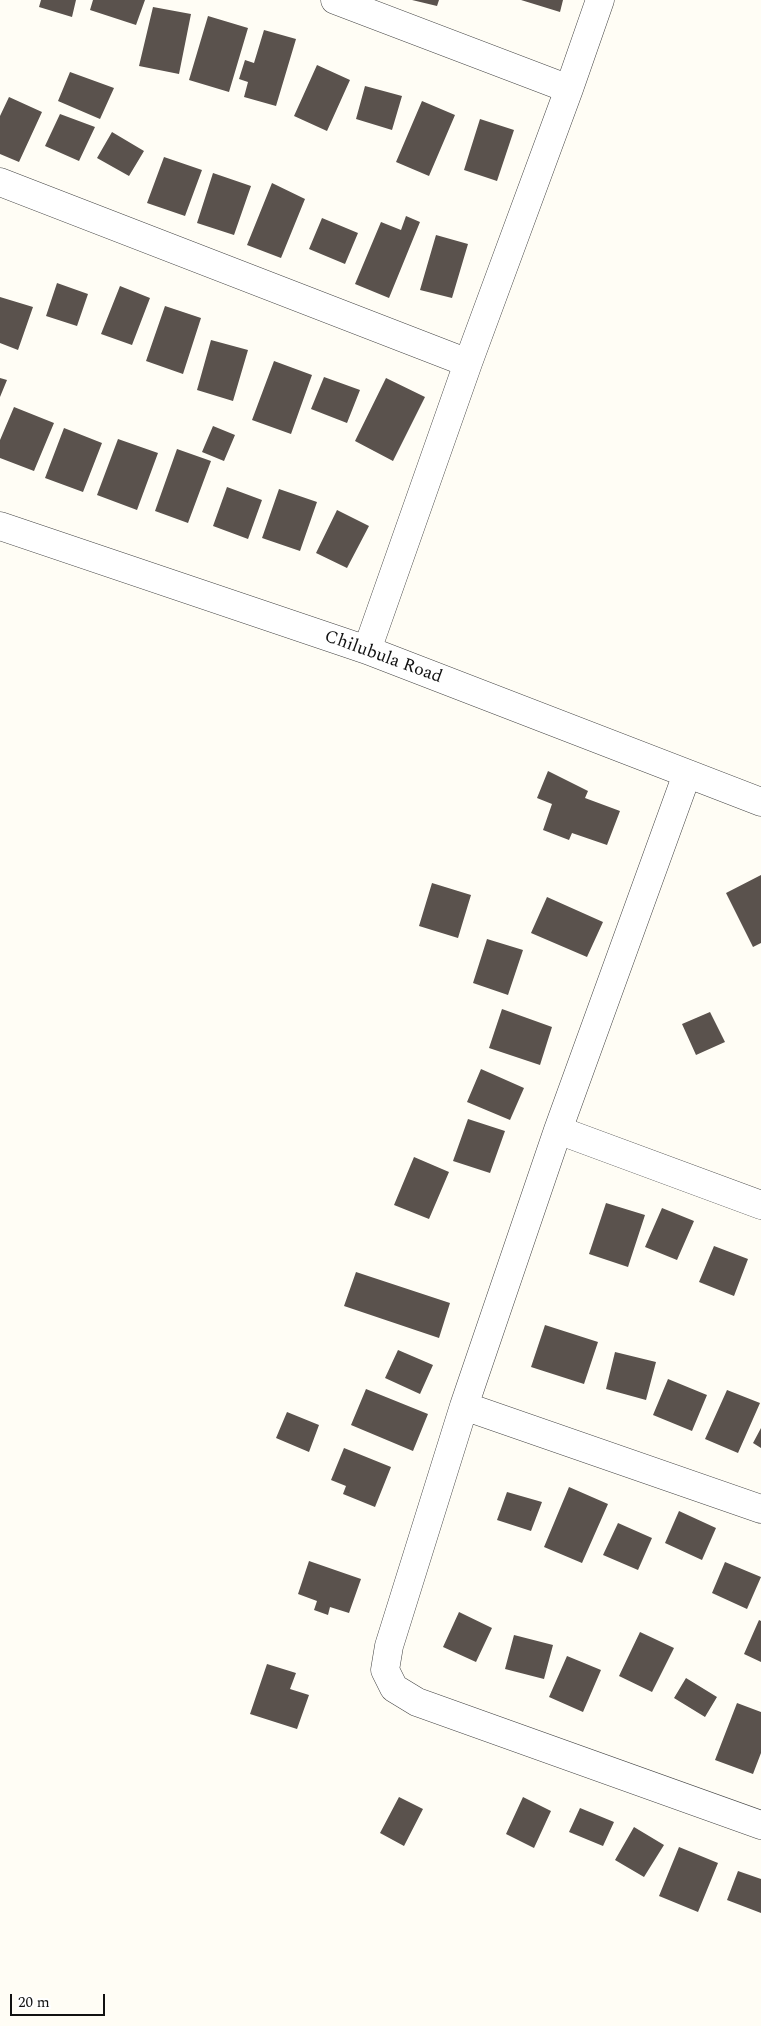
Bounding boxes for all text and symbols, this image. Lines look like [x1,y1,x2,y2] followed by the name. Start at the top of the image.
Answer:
[321,627,445,689] street label: Chilubula Road
[12,1984,108,2016] scale bar
[18,1991,50,2014] text: 20 m

